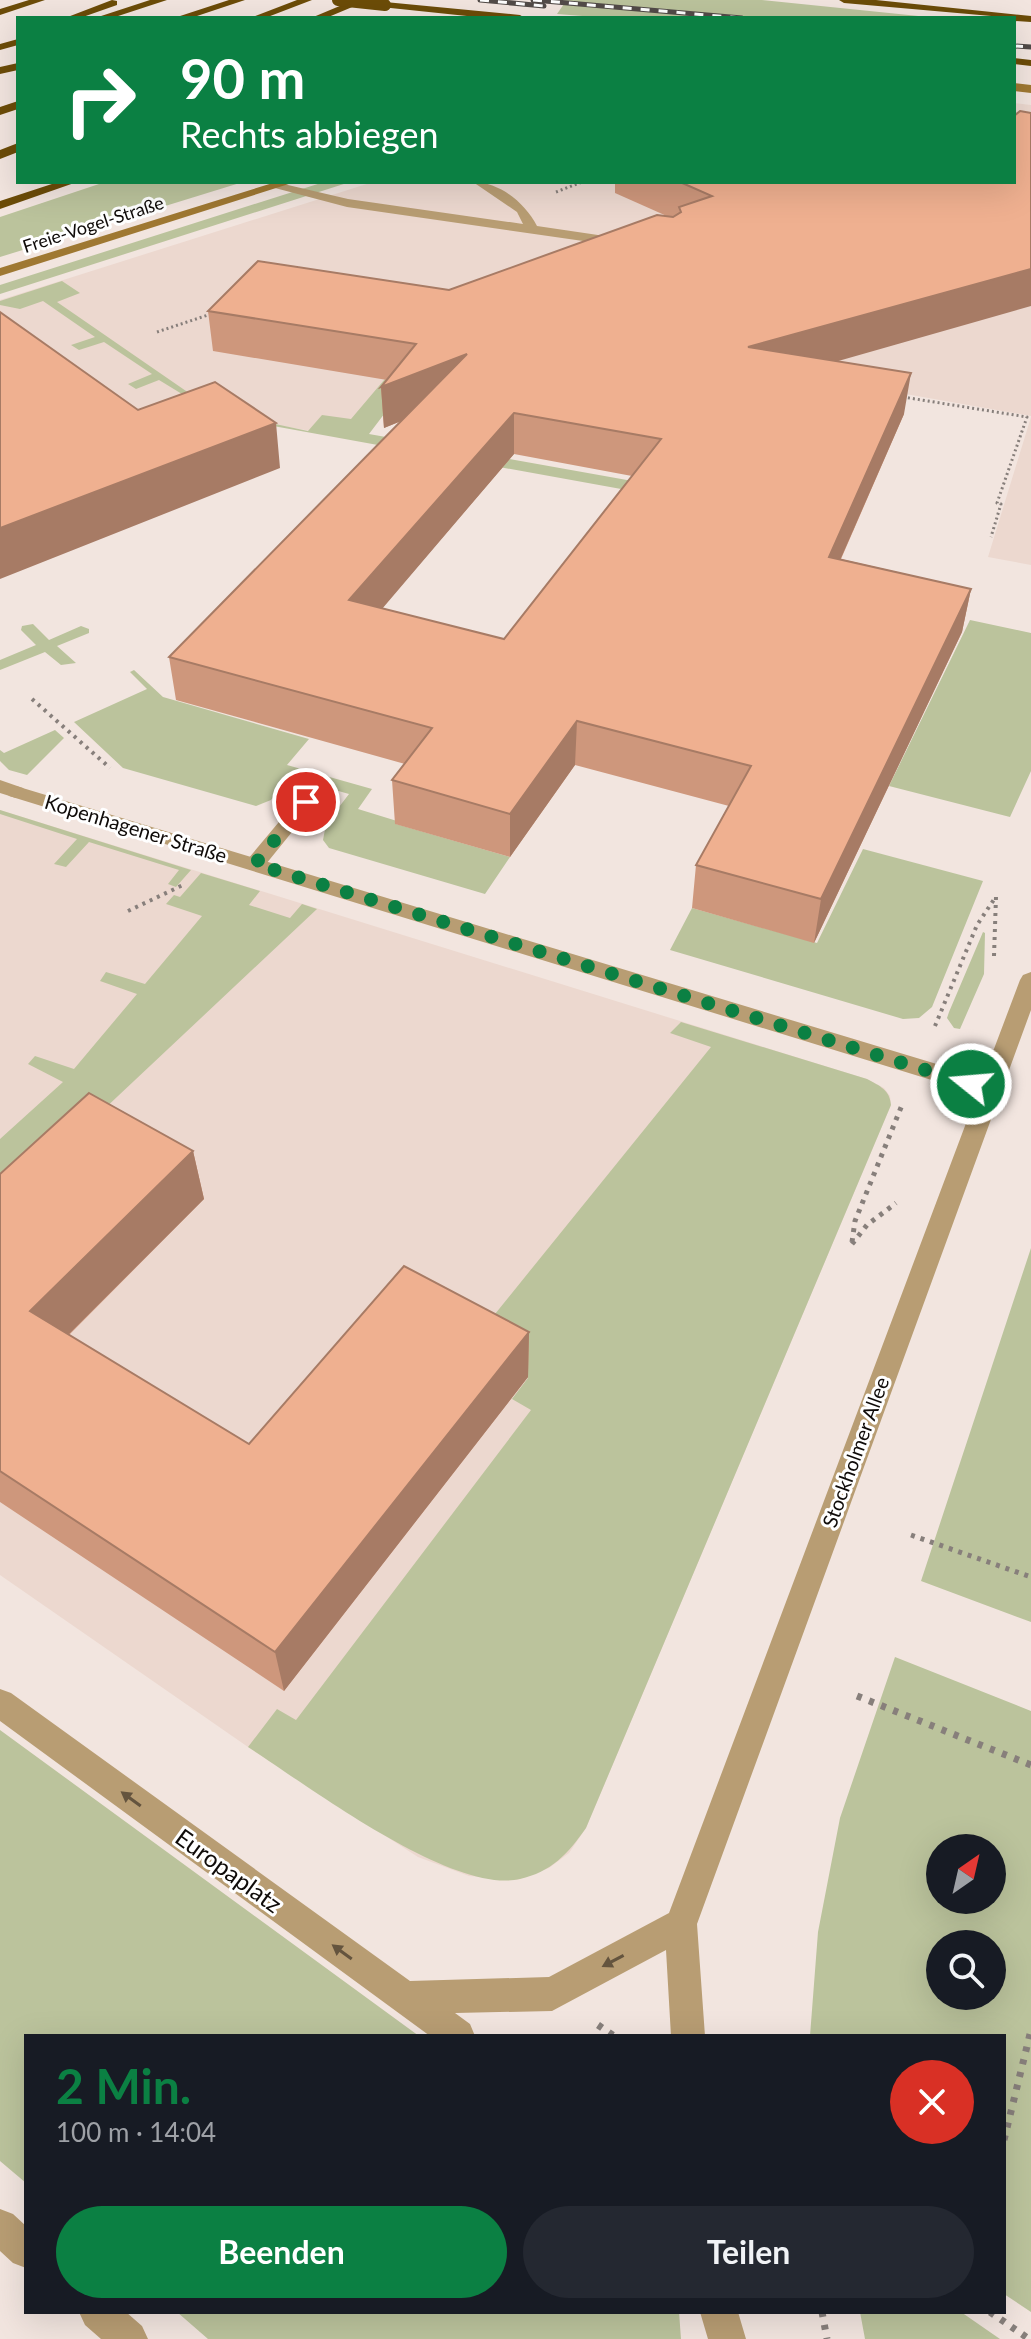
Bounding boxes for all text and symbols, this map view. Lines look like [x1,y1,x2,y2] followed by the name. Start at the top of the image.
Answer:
[180,44,305,111] text: 90 m
[48,48,152,152] icon: right
[180,112,439,156] text: Rechts abbiegen
[20,191,166,257] street label: Freie-Vogel-Straße
[272,768,340,836] pin
[284,780,328,824] icon: arrive
[42,789,230,867] street label: Kopenhagener Straße
[929,1042,1013,1126] position arrow
[817,1374,893,1530] street label: Stockholmer Allee
[121,1791,142,1807] one-way arrow
[170,1822,288,1918] street label: Europaplatz
[926,1834,1006,1914] north arrow
[926,1834,1006,2010] map controls
[926,1930,1006,2010] button: search
[331,1944,352,1960] one-way arrow
[601,1954,624,1968] one-way arrow
[56,2057,191,2114] text: 2 Min.
[890,2060,974,2144] button: close
[56,2116,216,2148] text: 100 m · 14:04
[56,2206,507,2298] button: Beenden
[523,2206,974,2298] button: Teilen

